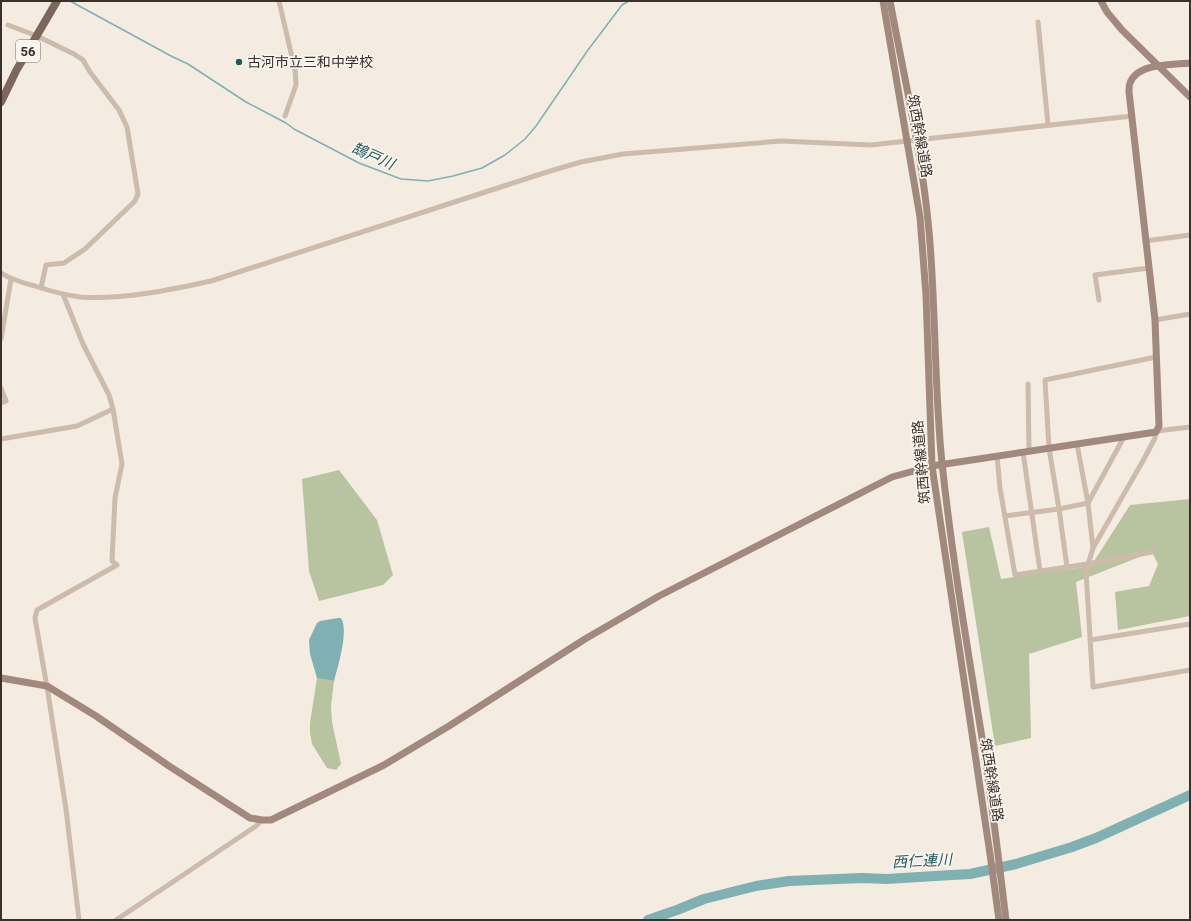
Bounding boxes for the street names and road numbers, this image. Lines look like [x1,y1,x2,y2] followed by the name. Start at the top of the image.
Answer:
[16,40,40,62] road number: 56
[905,93,935,179] street label: 筑西幹線道路
[909,419,933,505] street label: 筑西幹線道路
[978,737,1006,823] street label: 筑西幹線道路

